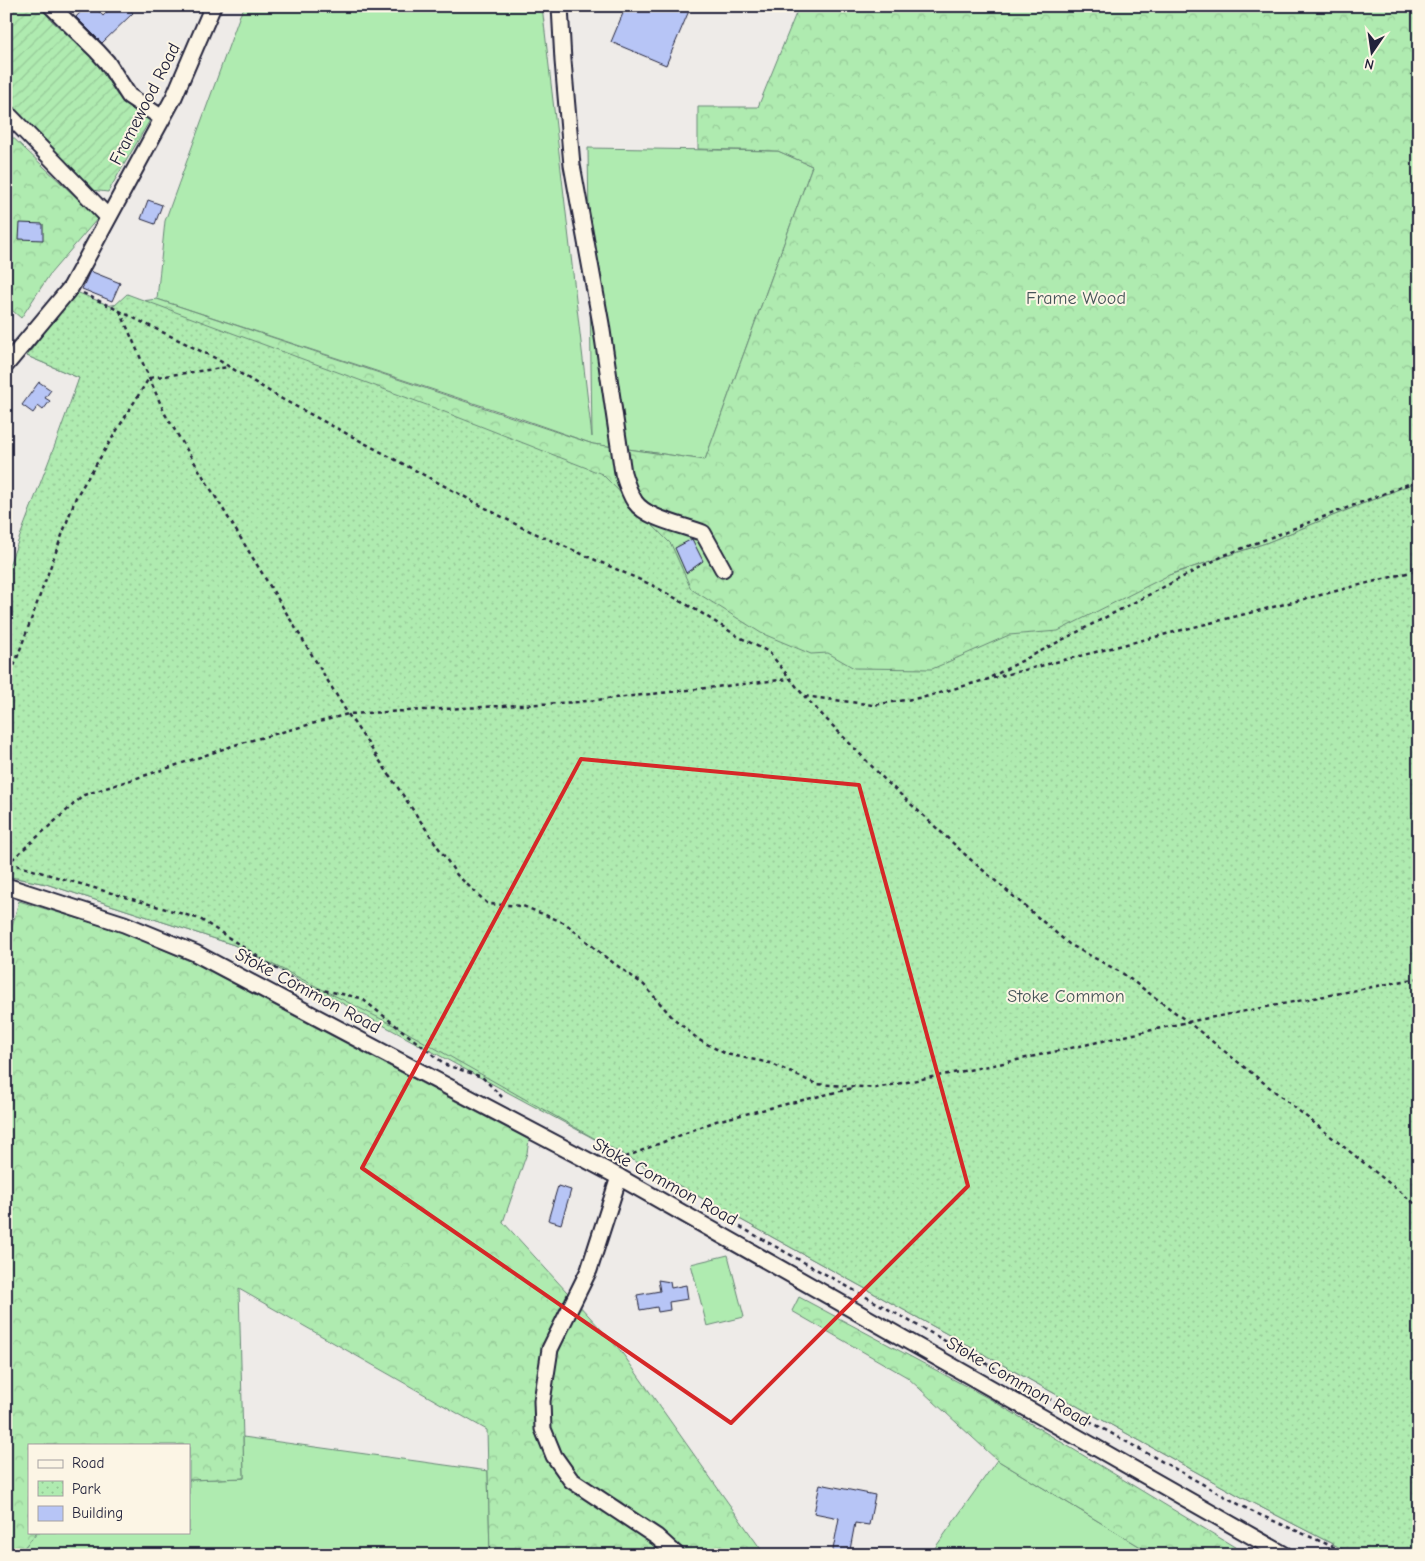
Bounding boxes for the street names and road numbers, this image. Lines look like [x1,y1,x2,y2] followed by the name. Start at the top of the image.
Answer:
[105,39,185,169] street label: Framewood Road
[231,944,385,1038] street label: Stoke Common Road
[589,1134,741,1230] street label: Stoke Common Road
[943,1332,1093,1432] street label: Stoke Common Road

